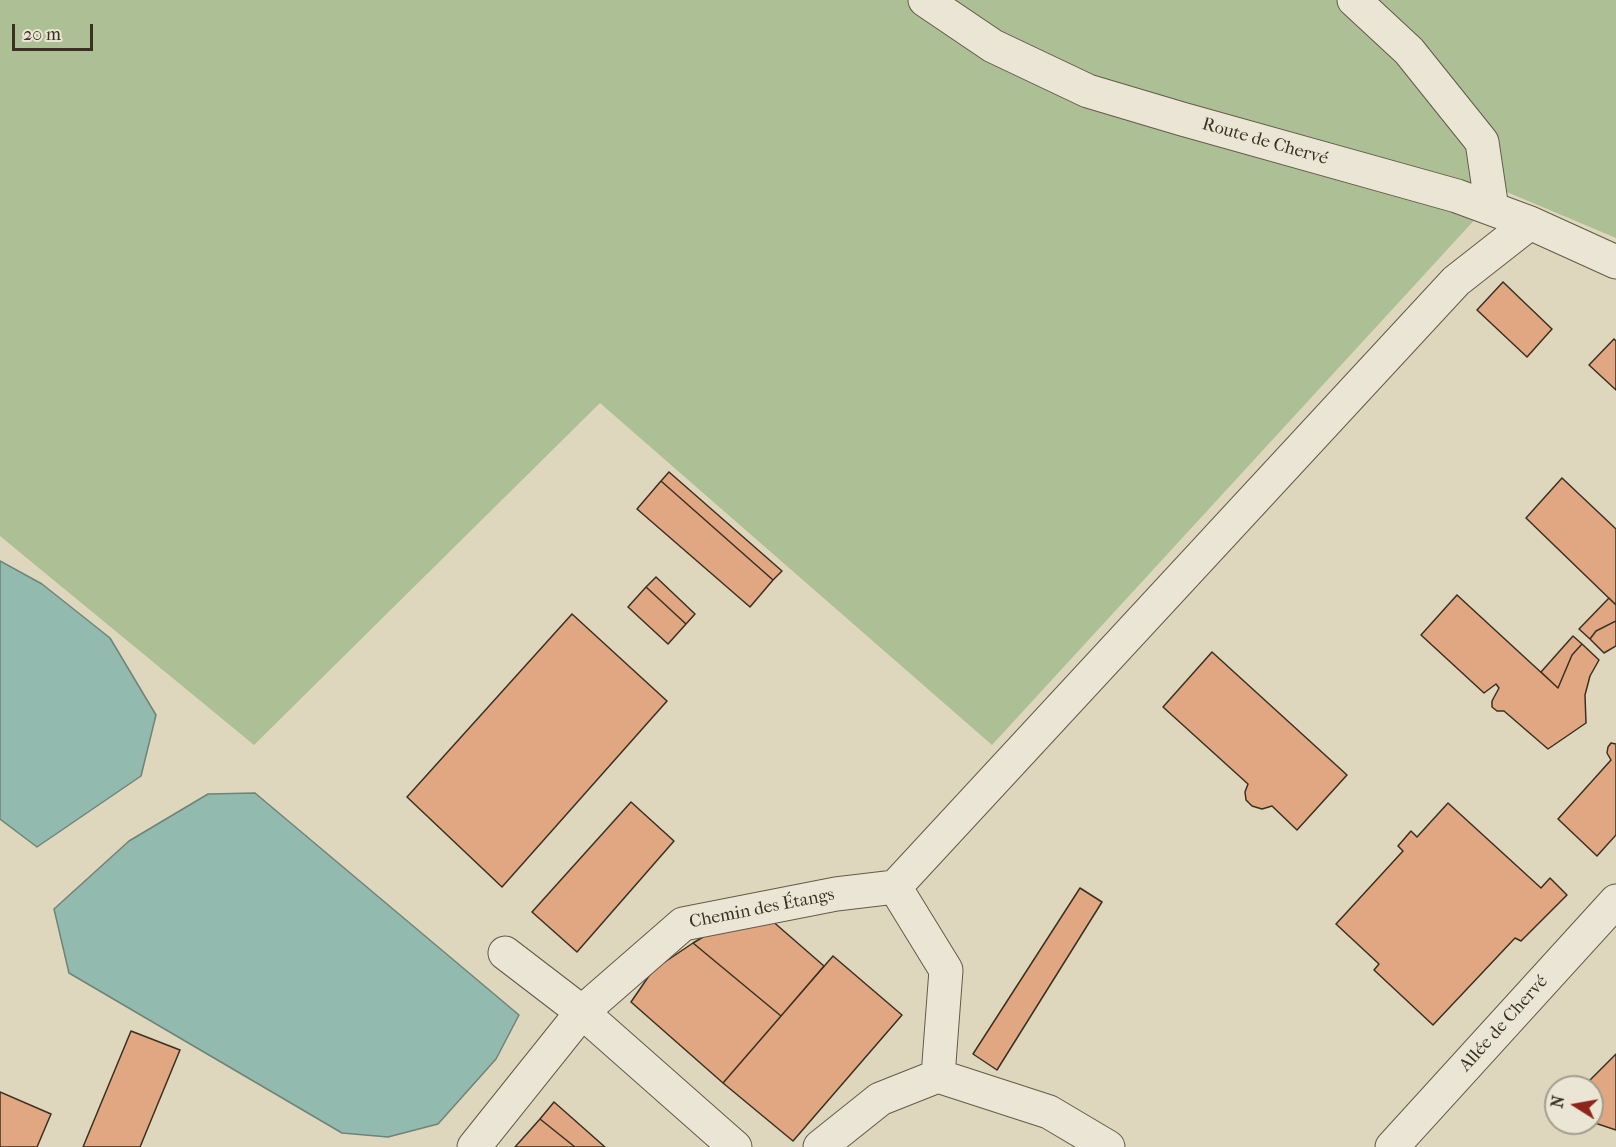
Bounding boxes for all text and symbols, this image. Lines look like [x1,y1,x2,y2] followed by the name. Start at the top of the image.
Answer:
[15,12,96,50] scale bar
[23,24,61,45] text: 20 m
[1200,114,1330,170] street label: Route de Chervé
[688,884,836,934] street label: Chemin des Étangs
[1455,971,1553,1077] street label: Allée de Chervé
[1544,1075,1604,1135] north arrow
[1547,1094,1568,1110] text: N

